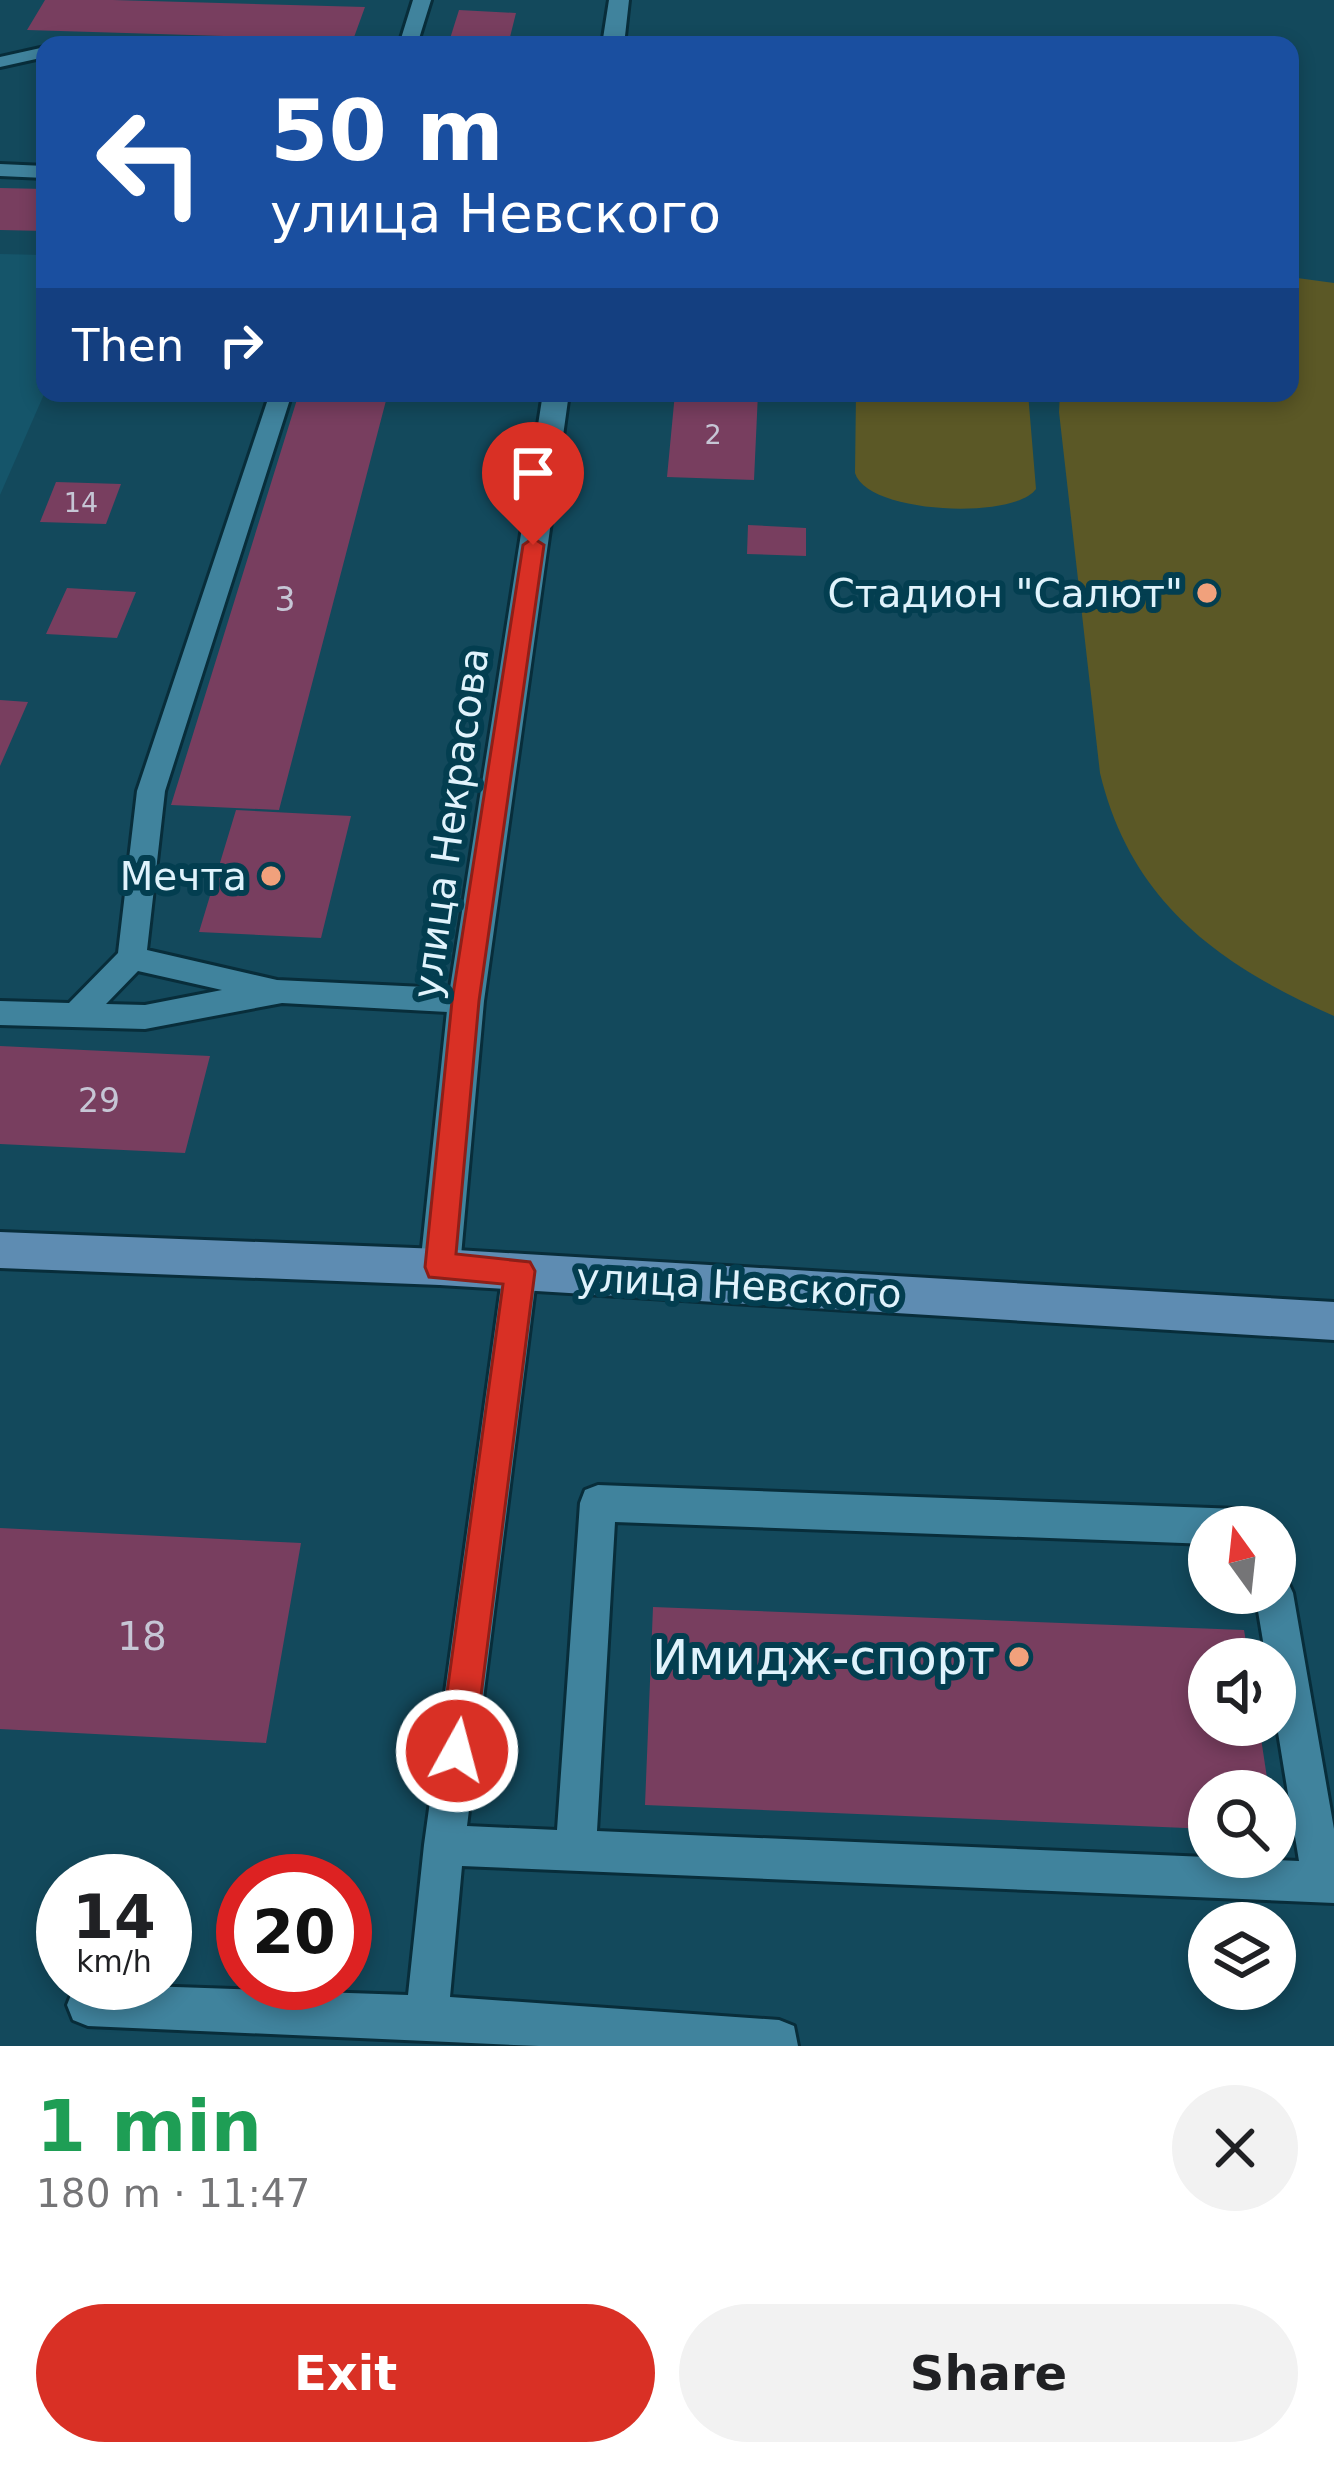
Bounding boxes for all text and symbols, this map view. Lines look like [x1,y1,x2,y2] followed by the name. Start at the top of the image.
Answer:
[270,82,504,180] text: 50 m
[72,84,228,240] icon: left
[270,182,721,245] text: улица Невского
[208,312,274,378] icon: right
[72,319,184,372] text: Then
[704,419,722,450] house number: 2
[482,422,584,545] pin
[500,440,566,506] icon: arrive
[64,487,98,518] house number: 14
[828,571,1183,616] place label: Стадион "Салют"
[275,580,296,619] house number: 3
[1194,580,1220,606] marker: Стадион "Салют"
[404,645,497,1001] street label: улица Некрасова
[120,854,247,899] place label: Мечта
[258,863,284,889] marker: Мечта
[78,1081,120,1120] house number: 29
[575,1255,903,1316] street label: улица Невского
[1188,1506,1296,1614] north arrow
[1188,1506,1296,2010] map controls
[117,1614,167,1659] house number: 18
[652,1629,995,1685] place label: Имидж-спорт
[1188,1638,1296,1746] button: sound
[1006,1644,1032,1670] marker: Имидж-спорт
[394,1688,520,1814] position arrow
[1188,1770,1296,1878] button: search
[216,1854,372,2010] speed limit sign: 20
[72,1882,156,1952] text: 14
[1188,1902,1296,2010] button: layers
[76,1944,152,1979] text: km/h
[36,2084,262,2168] text: 1 min
[1172,2085,1298,2211] button: close
[36,2171,310,2216] text: 180 m · 11:47
[36,2304,655,2442] button: Exit
[679,2304,1298,2442] button: Share

